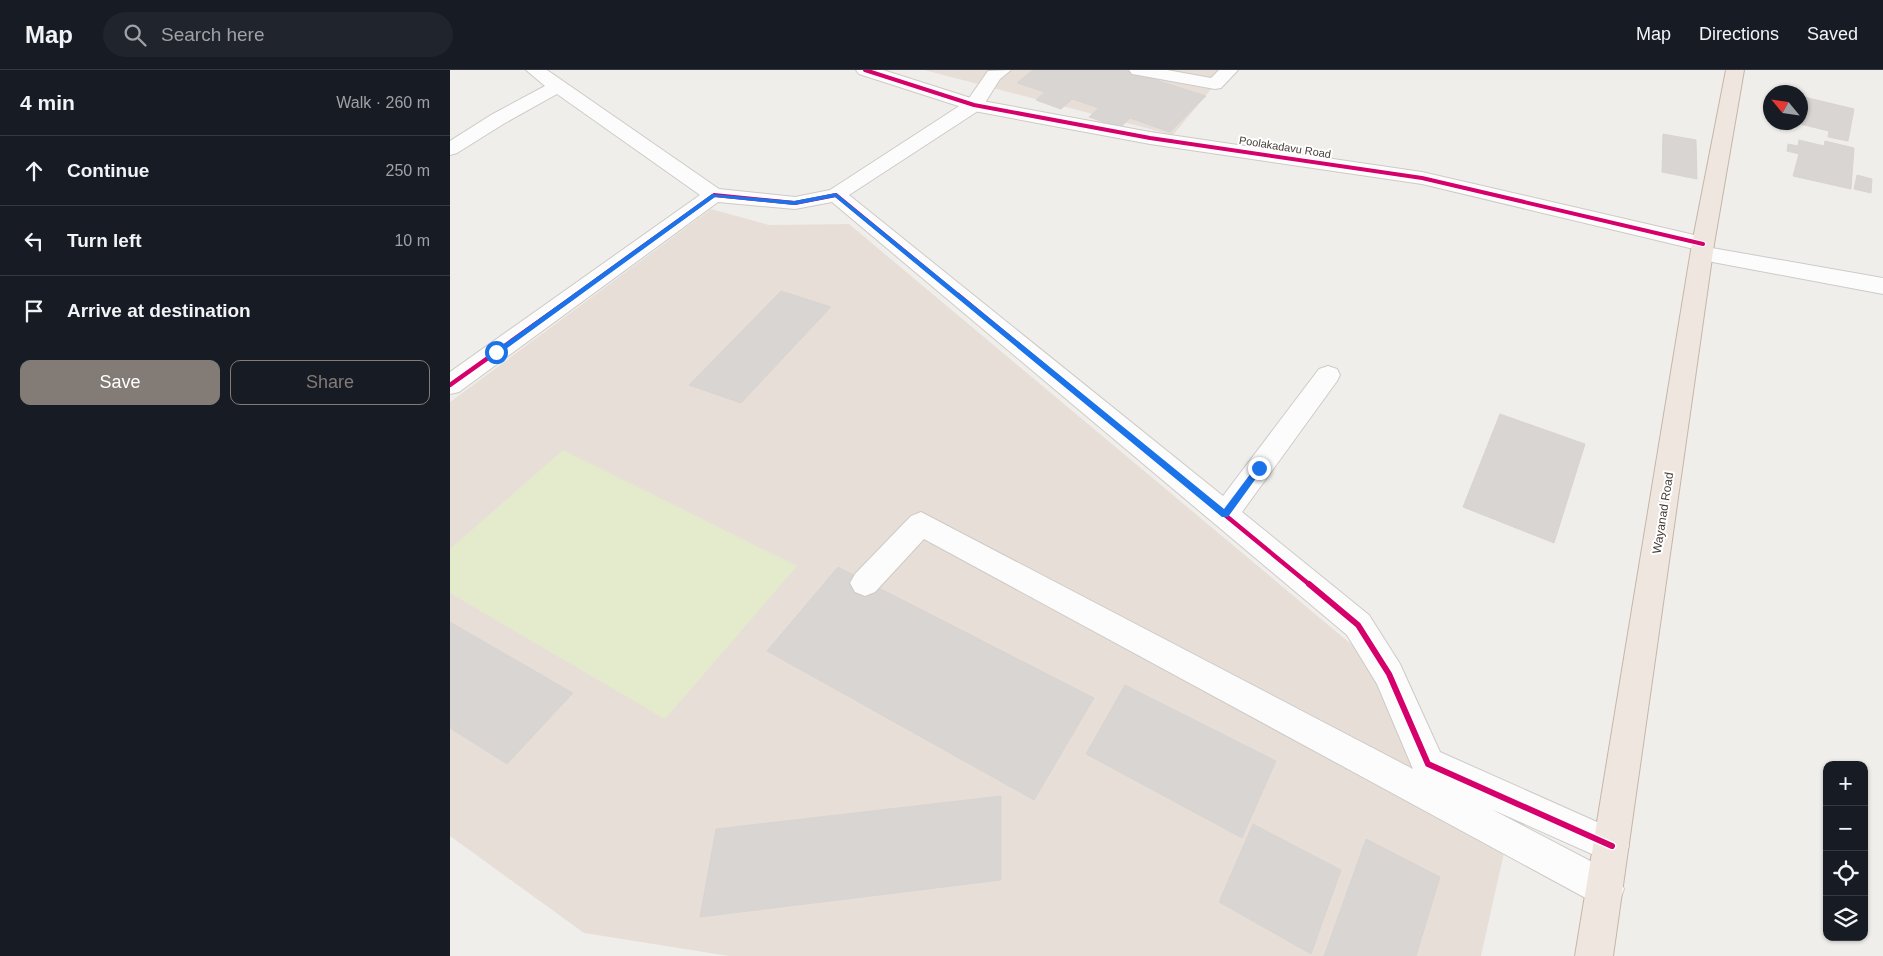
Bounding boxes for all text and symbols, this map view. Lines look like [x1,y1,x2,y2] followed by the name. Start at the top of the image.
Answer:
[103,12,453,57] search box
[25,21,73,48] text: Map
[121,21,149,49] icon: search
[161,24,265,45] text: Search here
[1636,24,1671,44] text: Map
[1699,24,1779,44] text: Directions
[1807,24,1858,44] text: Saved
[1763,85,1808,130] north arrow
[20,91,75,114] text: 4 min
[336,94,430,111] text: Walk · 260 m
[1238,134,1332,160] street label: Poolakadavu Road
[20,157,48,185] icon: ahead
[67,160,149,181] text: Continue
[386,162,430,179] text: 250 m
[20,227,48,255] icon: left
[67,230,142,251] text: Turn left
[394,232,430,249] text: 10 m
[20,297,48,325] icon: arrive
[67,300,251,321] text: Arrive at destination
[485,341,508,364] route start
[20,360,220,405] button: Save
[230,360,430,405] button: Share
[1248,457,1271,480] route end
[1650,471,1676,555] street label: Wayanad Road
[1823,761,1868,941] map controls
[1823,761,1868,806] button: +
[1823,806,1868,851] button: −
[1823,851,1868,896] button: locate
[1823,896,1868,941] button: layers

